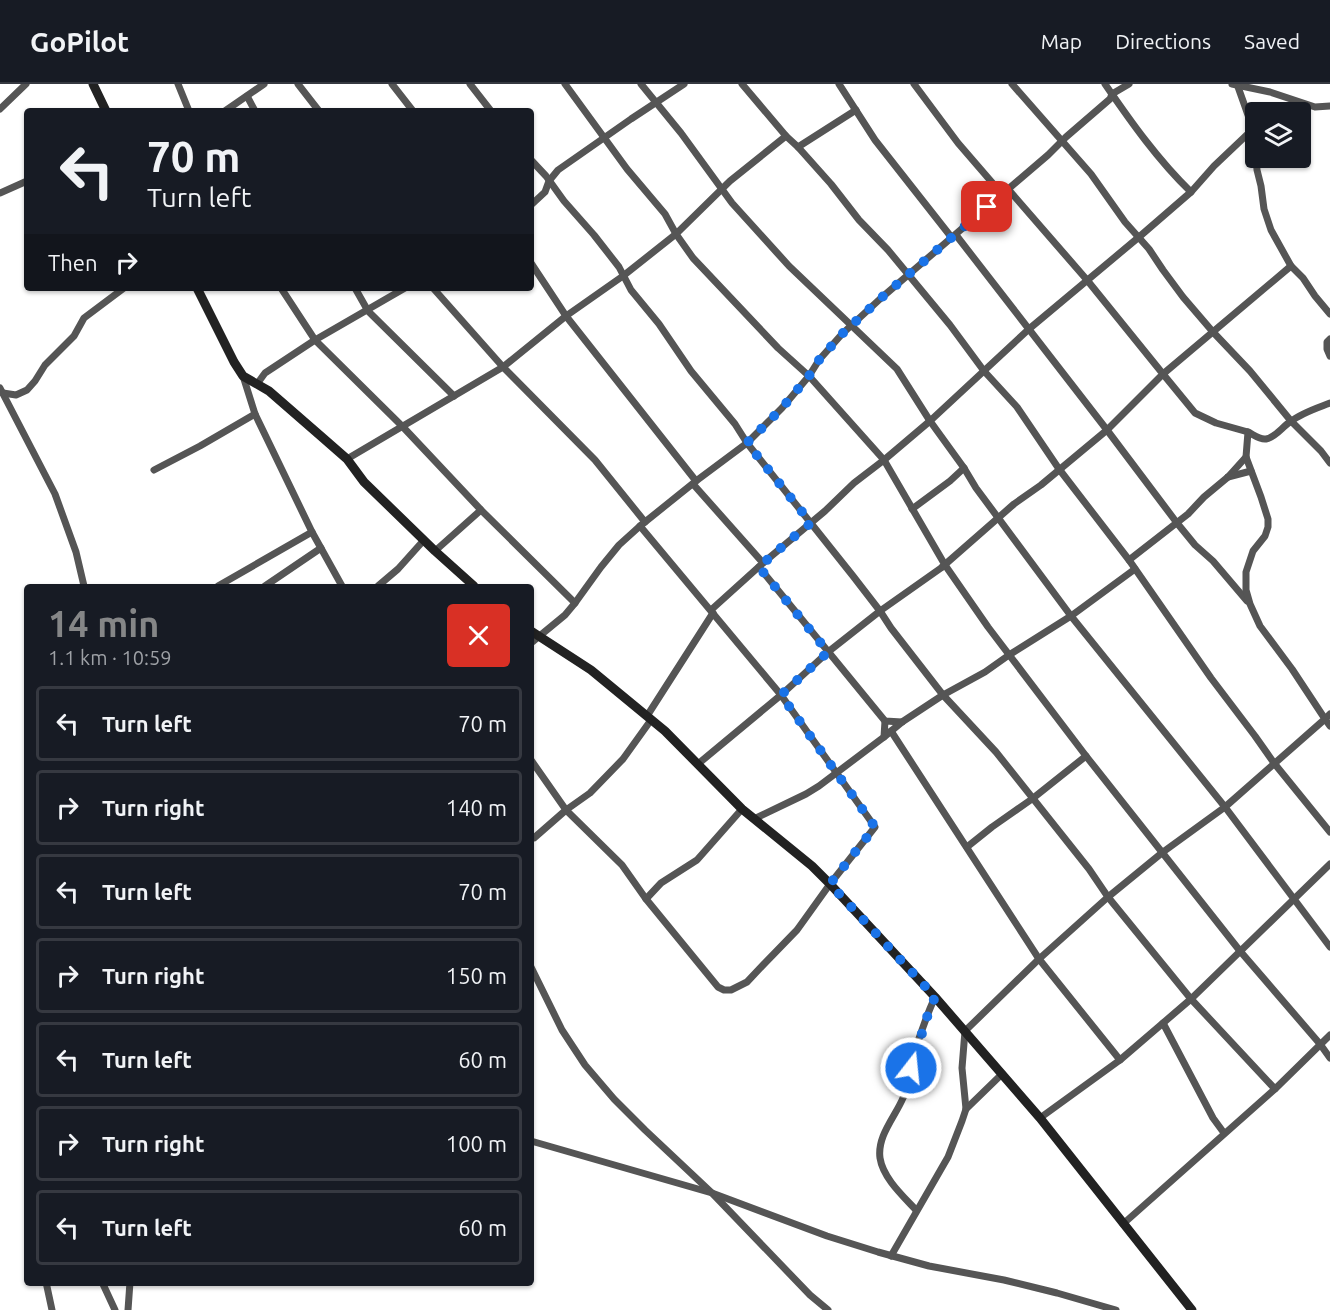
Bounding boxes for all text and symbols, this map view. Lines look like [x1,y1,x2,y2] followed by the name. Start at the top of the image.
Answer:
[30,26,129,57] text: GoPilot
[1041,29,1082,53] text: Map
[1115,29,1211,53] text: Directions
[1244,29,1300,53] text: Saved
[1245,102,1311,168] map controls
[1245,102,1311,168] button: layers
[48,132,126,210] icon: left
[147,133,241,180] text: 70 m
[961,181,1012,232] pin
[147,182,251,212] text: Turn left
[970,190,1003,223] icon: arrive
[110,246,143,279] icon: right
[48,250,98,275] text: Then
[48,603,159,644] text: 14 min
[447,604,510,667] button: close
[48,646,172,669] text: 1.1 km · 10:59
[51,707,84,740] icon: left
[102,711,192,736] text: Turn left
[458,711,507,736] text: 70 m
[51,791,84,824] icon: right
[102,795,204,820] text: Turn right
[446,795,507,820] text: 140 m
[51,875,84,908] icon: left
[102,879,192,904] text: Turn left
[458,879,507,904] text: 70 m
[51,959,84,992] icon: right
[102,963,204,988] text: Turn right
[446,963,507,988] text: 150 m
[879,1036,943,1100] position arrow
[51,1043,84,1076] icon: left
[102,1047,192,1072] text: Turn left
[458,1047,507,1072] text: 60 m
[51,1127,84,1160] icon: right
[102,1131,204,1156] text: Turn right
[446,1131,507,1156] text: 100 m
[51,1211,84,1244] icon: left
[102,1215,192,1240] text: Turn left
[458,1215,507,1240] text: 60 m

